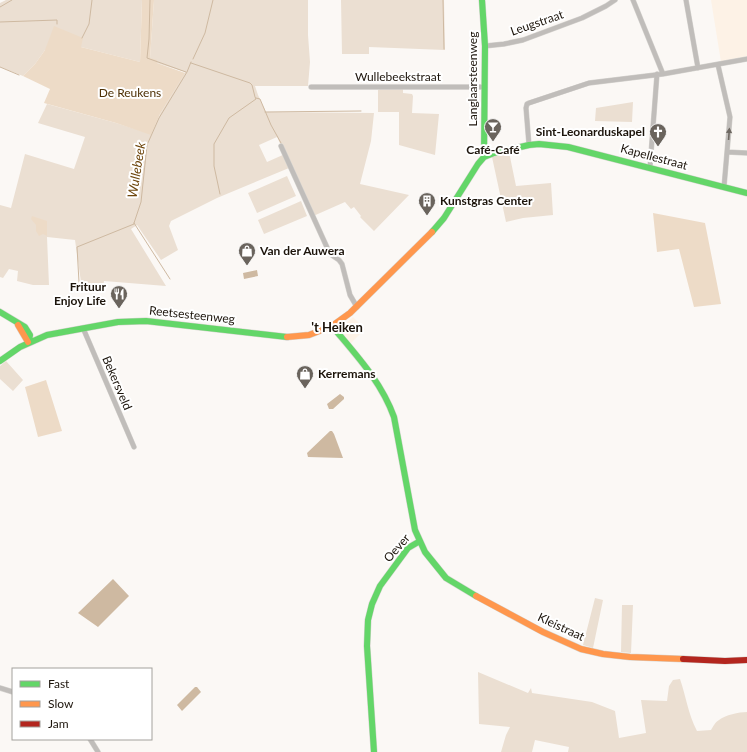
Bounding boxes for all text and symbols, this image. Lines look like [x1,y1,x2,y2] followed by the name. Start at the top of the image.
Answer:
[508,6,566,39] street label: Leugstraat
[465,32,480,126] street label: Langlaarsteenweg
[355,69,442,84] street label: Wullebeekstraat
[99,85,161,100] park label: De Reukens
[483,117,503,142] bar icon: Café-Café
[648,122,668,147] church icon: Sint-Leonarduskapel
[536,124,645,139] place label: Sint-Leonarduskapel
[725,128,732,140] one-way arrow
[124,140,148,199] water label: Wullebeek
[619,140,690,173] street label: Kapellestraat
[466,142,520,157] place label: Café-Café
[417,191,437,216] building icon: Kunstgras Center
[440,193,533,208] place label: Kunstgras Center
[237,241,257,266] shop icon: Van der Auwera
[259,243,345,258] place label: Van der Auwera
[54,279,107,308] place label: Frituur Enjoy Life
[109,284,129,309] restaurant icon: Frituur Enjoy Life
[148,303,236,326] street label: Reetsesteenweg
[311,319,363,335] district label: 't Heiken
[99,353,136,412] street label: Bekersveld
[295,364,315,389] shop icon: Kerremans
[318,366,376,381] place label: Kerremans
[380,530,413,565] street label: Oever
[535,609,588,644] street label: Kleistraat
[12,668,152,740] legend
[48,676,70,691] text: Fast
[48,696,74,711] text: Slow
[48,716,69,731] text: Jam

